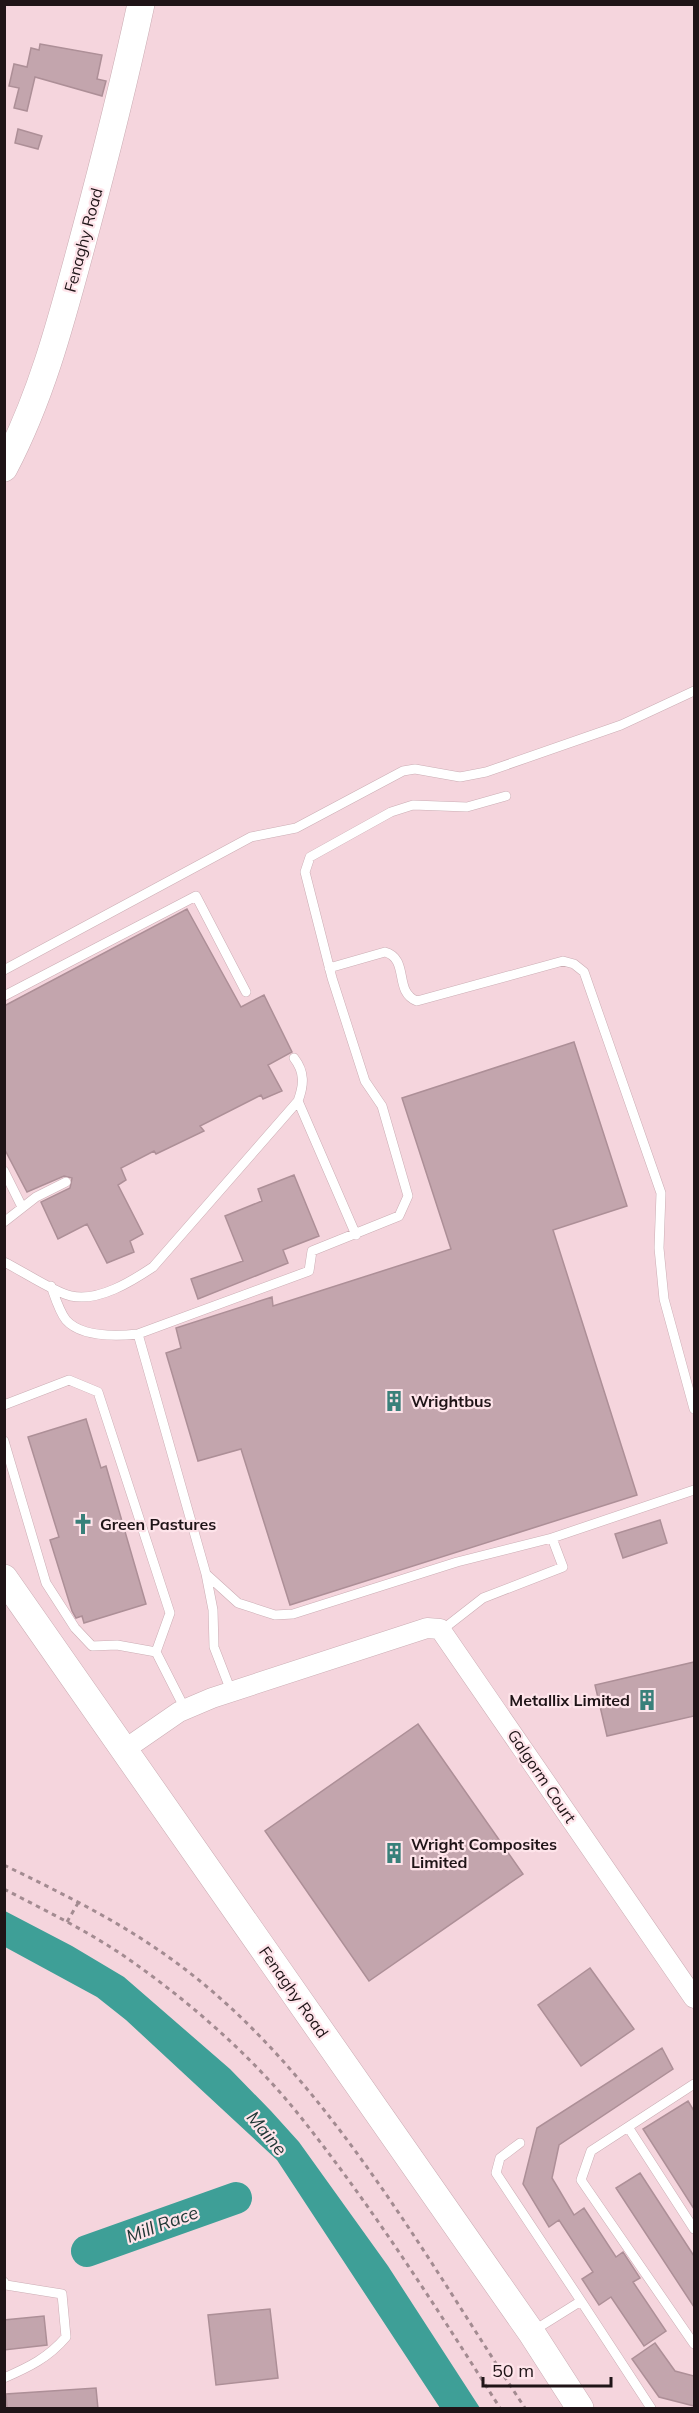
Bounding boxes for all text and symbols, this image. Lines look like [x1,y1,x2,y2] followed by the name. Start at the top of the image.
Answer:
[59,186,107,294] street label: Fenaghy Road
[382,1389,406,1413] building icon: Wrightbus
[411,1391,492,1411] place label: Wrightbus
[71,1512,95,1536] church icon: Green Pastures
[100,1514,216,1534] place label: Green Pastures
[635,1688,659,1712] building icon: Metallix Limited
[509,1690,630,1710] place label: Metallix Limited
[503,1725,581,1827] street label: Galgorm Court
[411,1834,557,1872] place label: Wright Composites Limited
[382,1841,406,1865] building icon: Wright Composites Limited
[255,1942,333,2042] street label: Fenaghy Road
[242,2106,292,2160] water label: Maine
[123,2200,201,2248] water label: Mill Race
[483,2350,610,2388] scale bar
[492,2359,534,2382] text: 50 m

